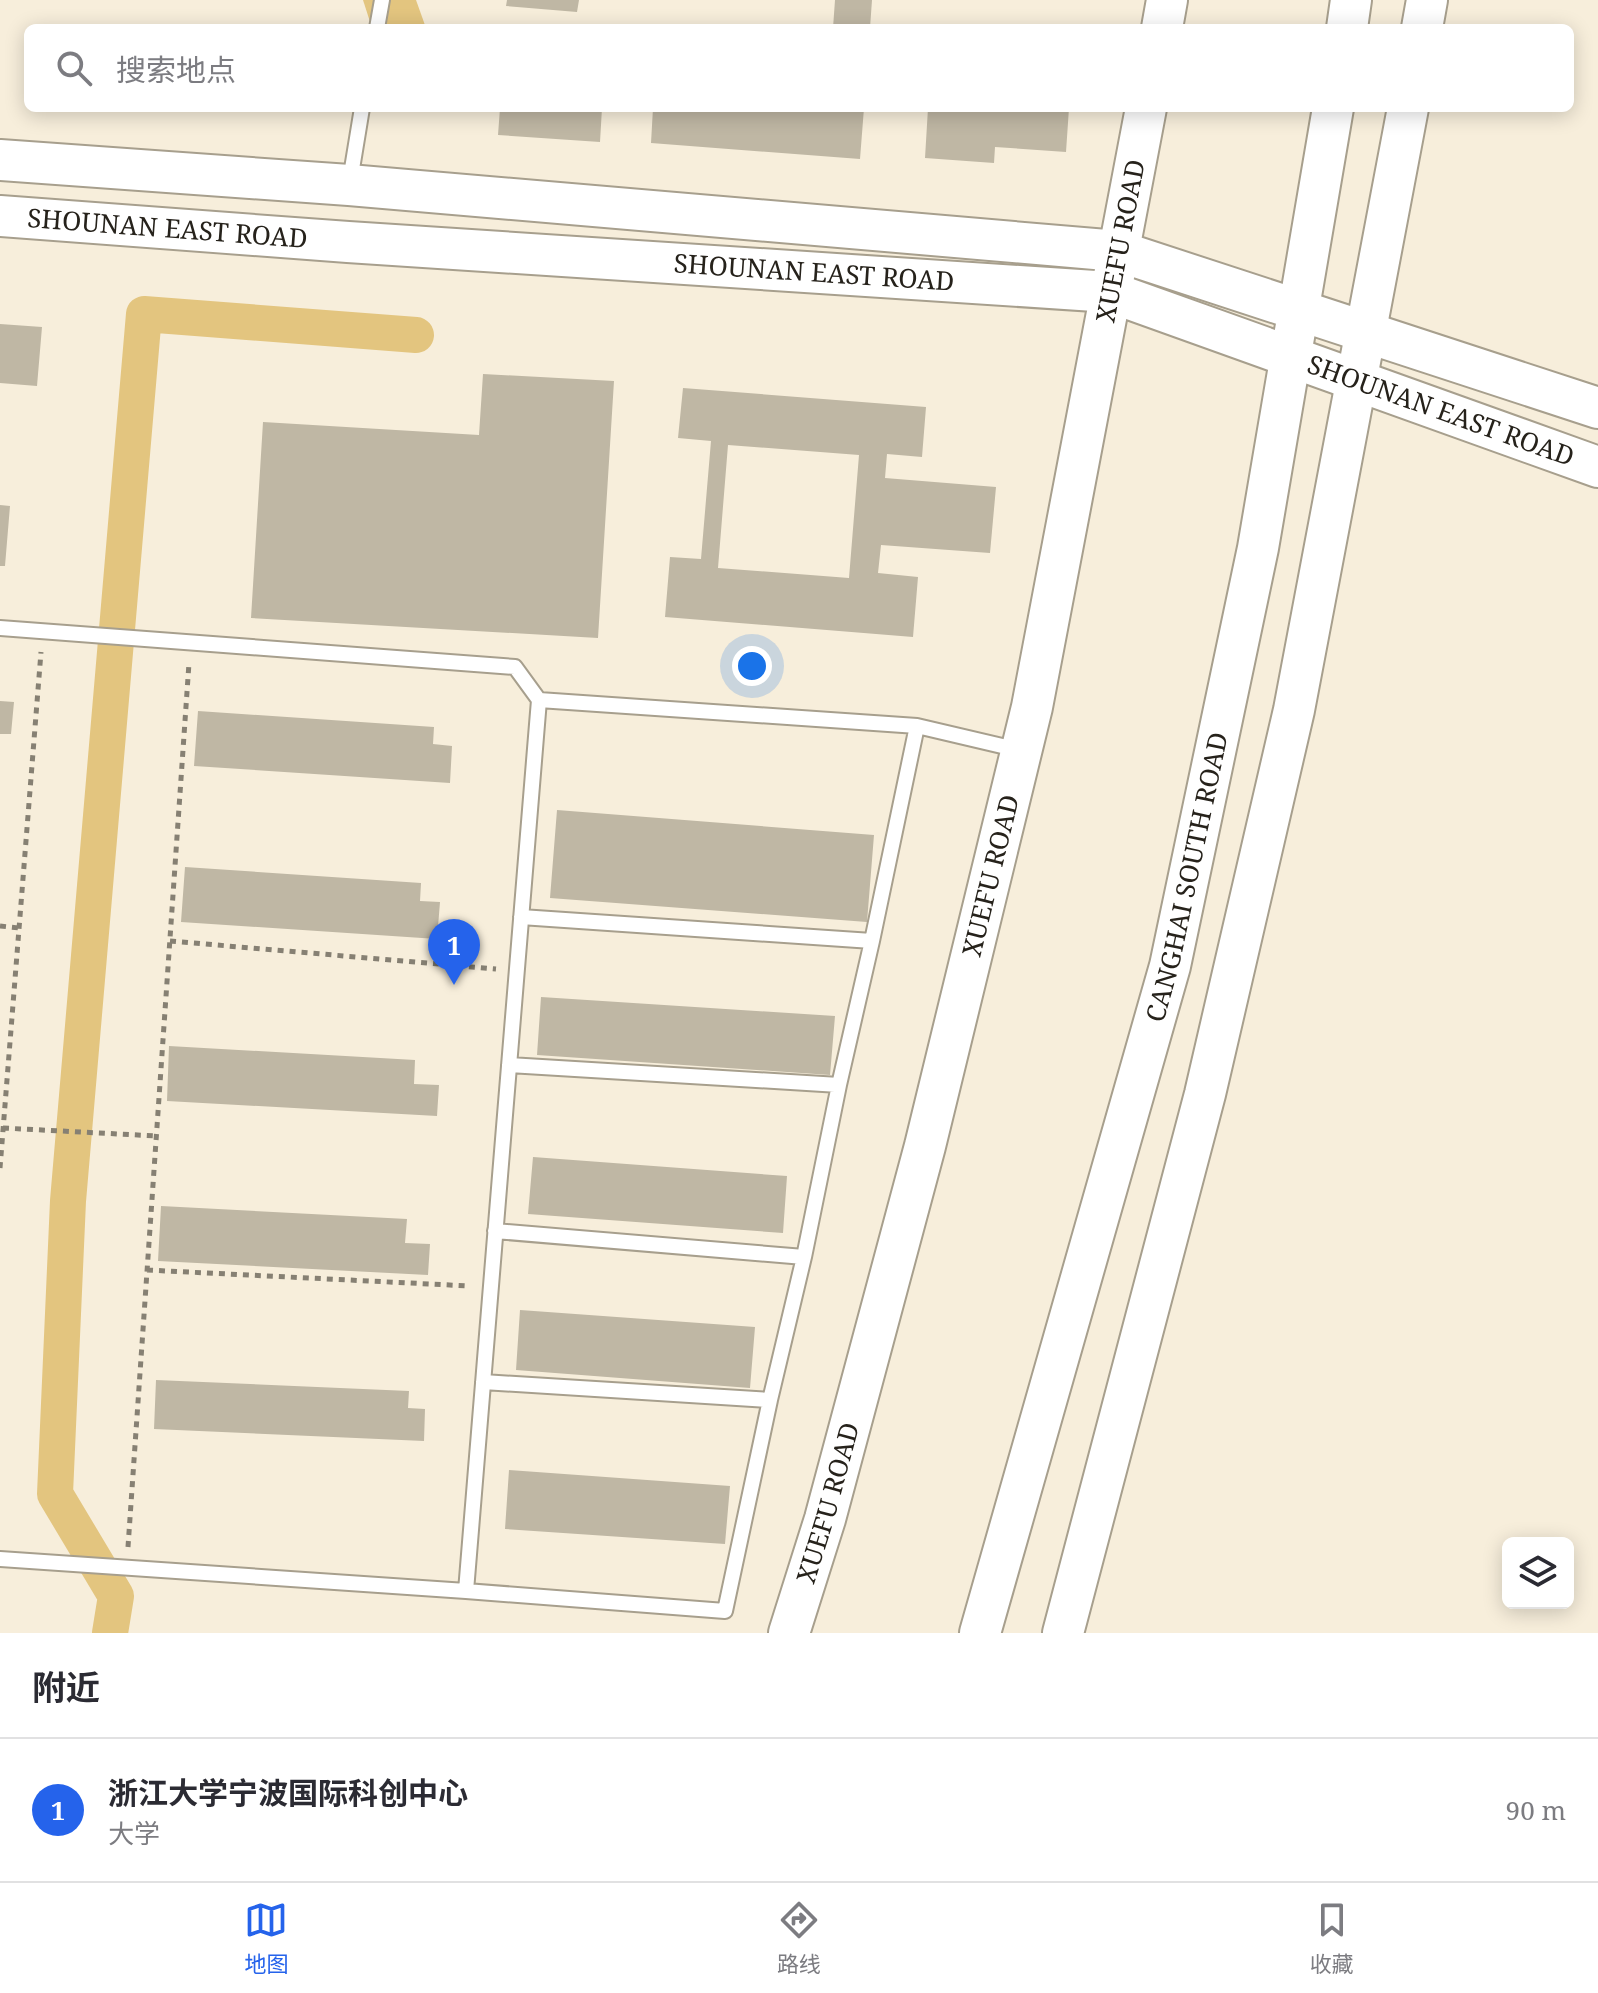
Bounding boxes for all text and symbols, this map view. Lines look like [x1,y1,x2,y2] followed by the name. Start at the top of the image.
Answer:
[24,24,1574,112] search box
[52,46,96,90] icon: search
[116,49,236,90] text: 搜索地点
[1087,156,1153,325] street label: XUEFU ROAD
[26,199,309,256] street label: SHOUNAN EAST ROAD
[673,244,955,299] street label: SHOUNAN EAST ROAD
[1303,345,1579,474] street label: SHOUNAN EAST ROAD
[732,646,772,686] your location
[1136,729,1236,1026] street label: CANGHAI SOUTH ROAD
[953,791,1027,960] street label: XUEFU ROAD
[428,919,480,985] pin: 1
[787,1418,867,1587] street label: XUEFU ROAD
[1502,1537,1574,1609] map controls
[1502,1537,1574,1609] button: layers
[32,1664,100,1710] text: 附近
[108,1772,468,1813] text: 浙江大学宁波国际科创中心
[51,1792,65,1828] text: 1
[1506,1792,1566,1828] text: 90 m
[108,1815,160,1851] text: 大学
[244,1898,288,1978] tab: 地图
[777,1898,821,1978] tab: 路线
[1310,1898,1354,1978] tab: 收藏

